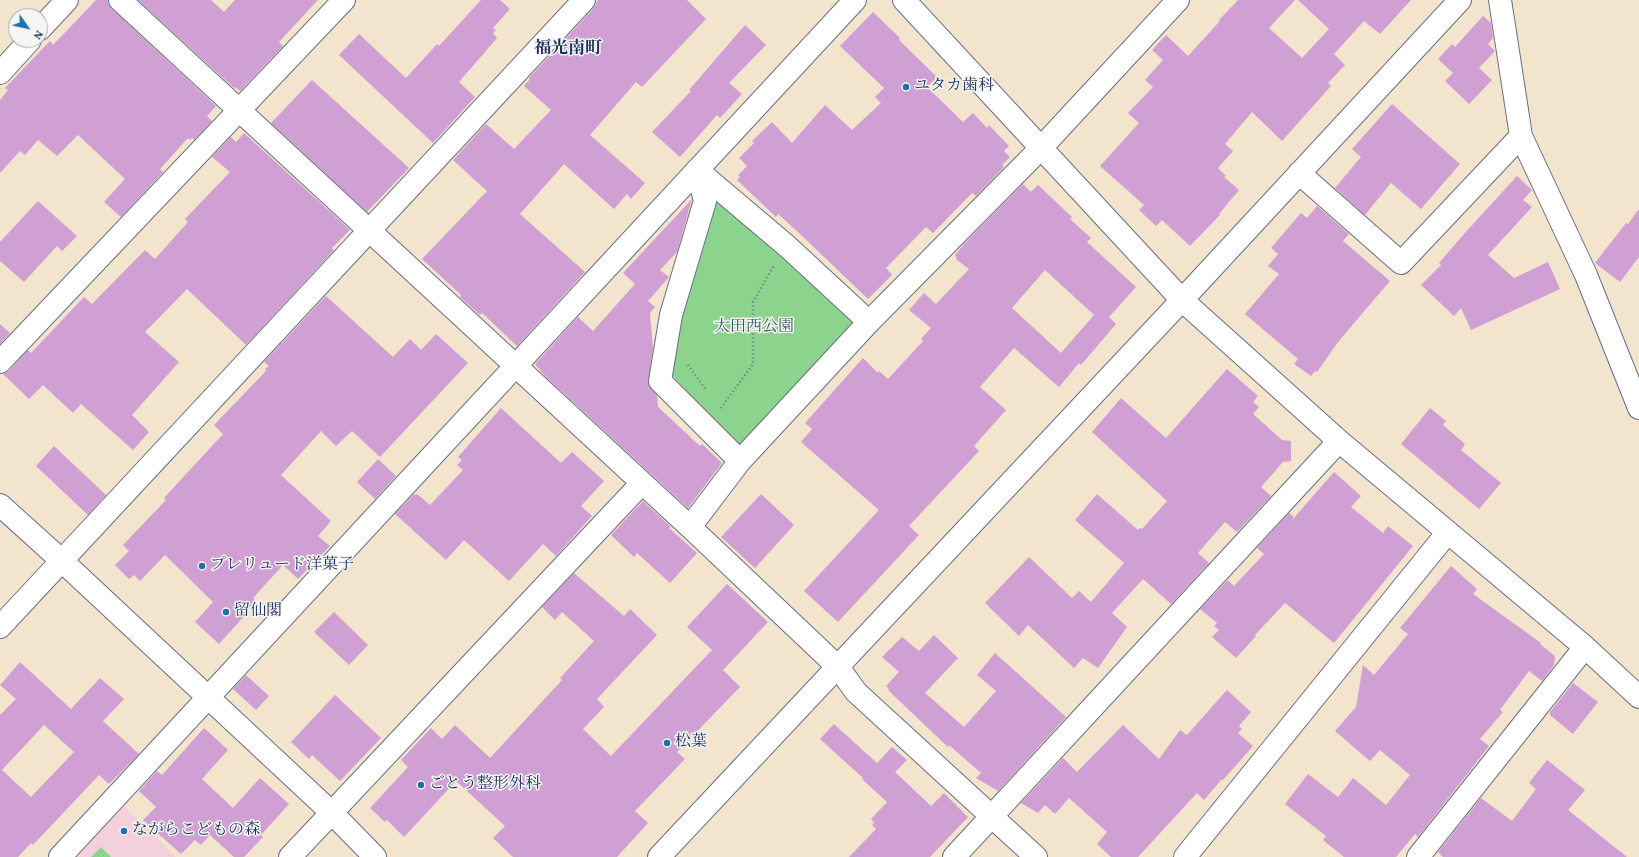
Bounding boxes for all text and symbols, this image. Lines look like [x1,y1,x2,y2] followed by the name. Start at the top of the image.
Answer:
[8,8,48,48] north arrow
[29,27,46,42] text: N
[534,40,602,60] district label: 福光南町
[914,77,994,97] place label: ユタカ歯科
[901,82,911,92] marker: ユタカ歯科
[714,318,794,338] park label: 太田西公園
[210,556,354,576] place label: プレリュード洋菓子
[197,561,207,571] marker: プレリュード洋菓子
[234,602,282,622] place label: 留仙閣
[221,607,231,617] marker: 留仙閣
[675,733,707,753] place label: 松葉
[662,738,672,748] marker: 松葉
[429,775,541,795] place label: ごとう整形外科
[416,780,426,790] marker: ごとう整形外科
[132,821,260,841] place label: ながらこどもの森
[119,826,129,836] marker: ながらこどもの森

